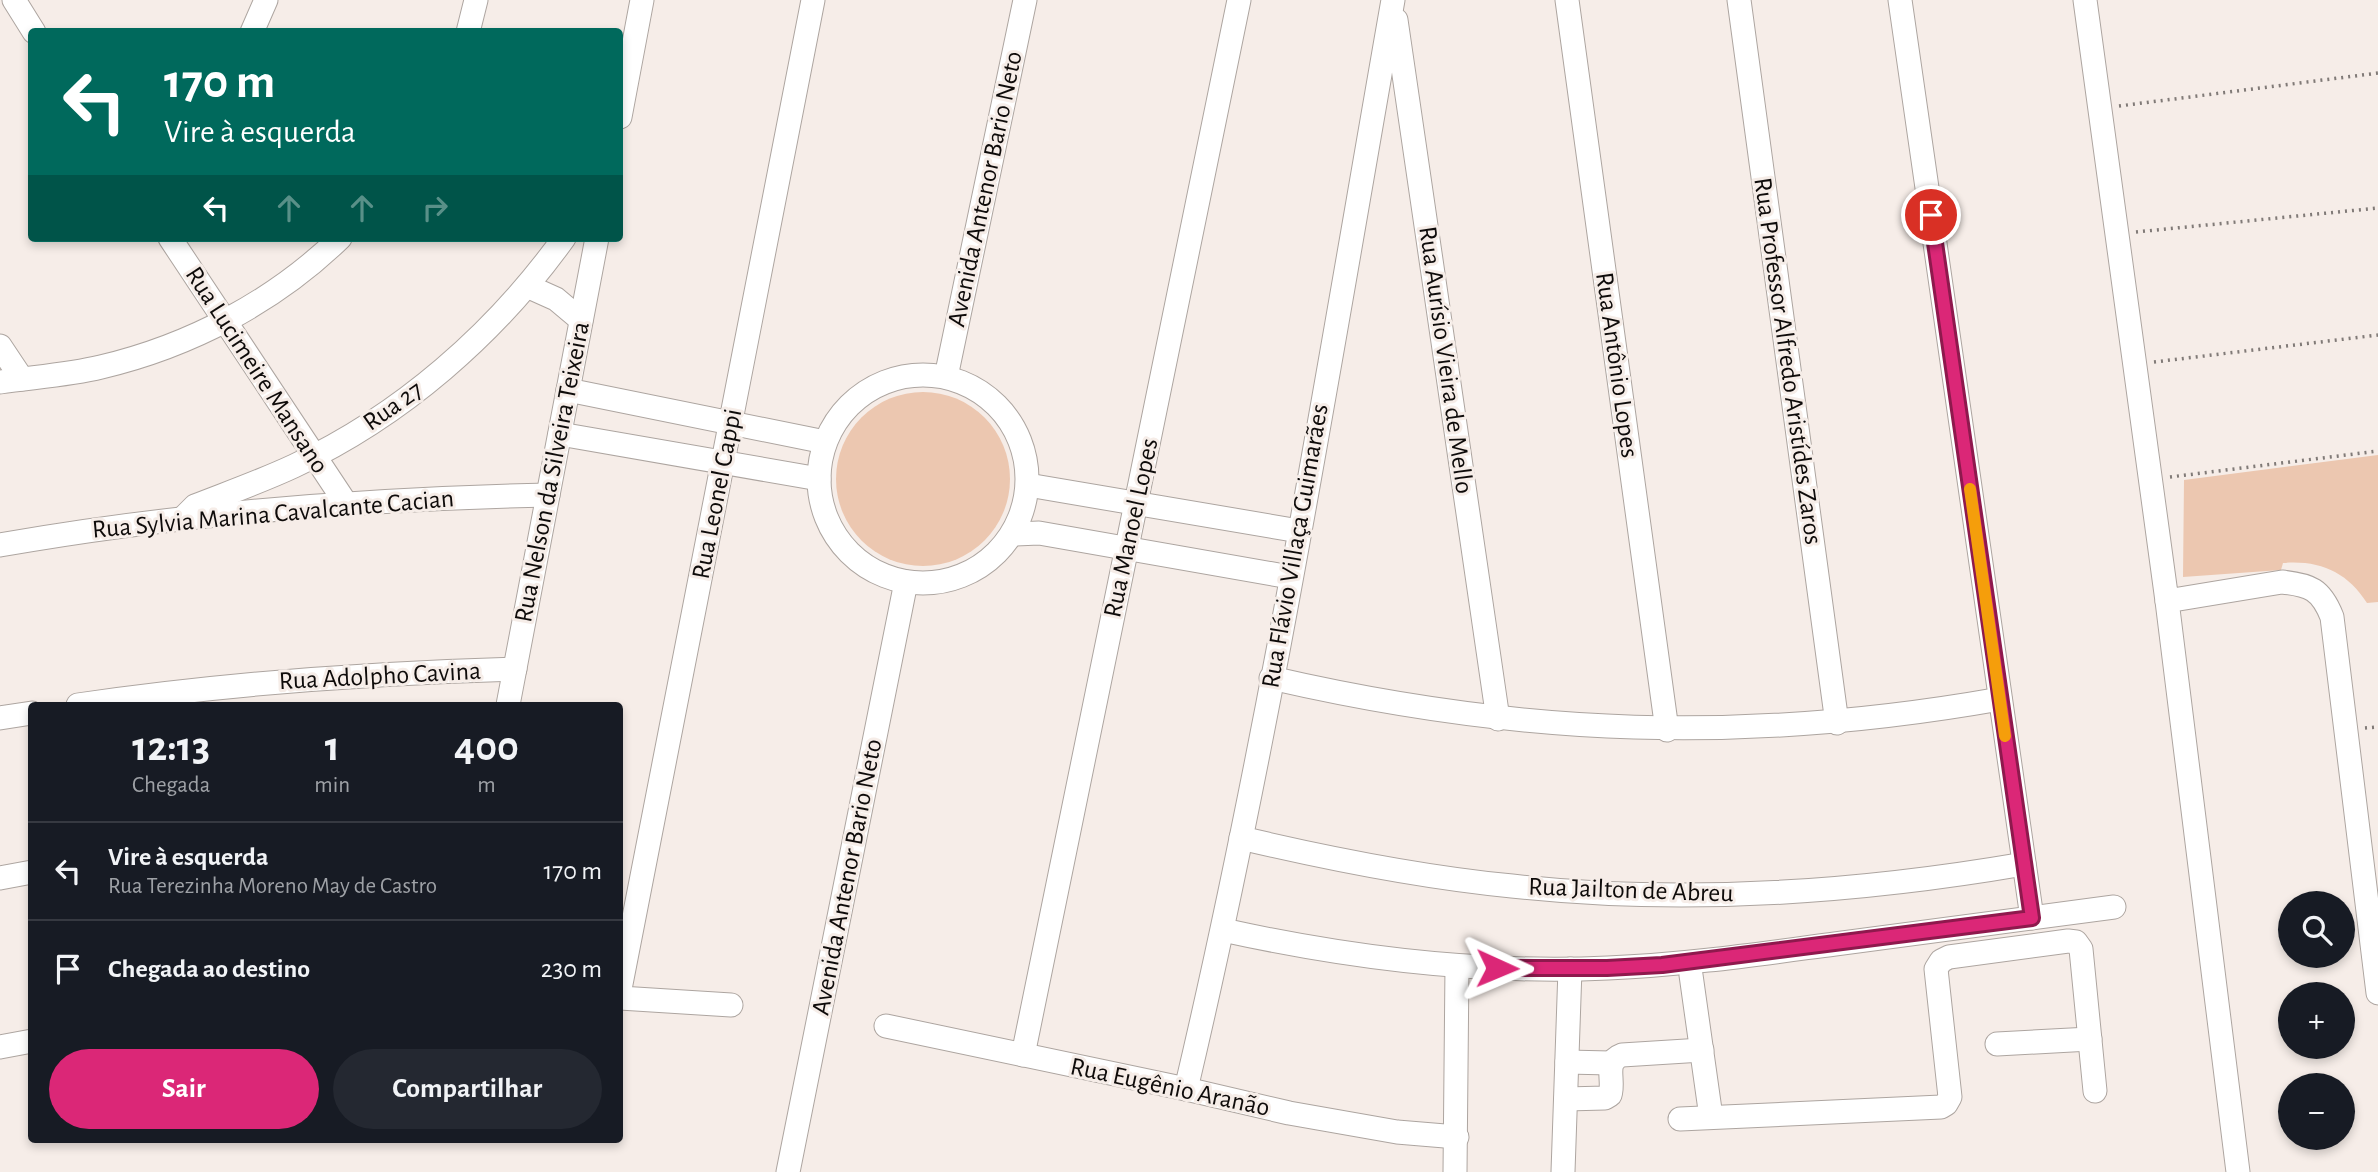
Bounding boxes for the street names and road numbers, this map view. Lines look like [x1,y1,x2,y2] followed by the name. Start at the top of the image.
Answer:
[943,49,1027,329] street label: Avenida Antenor Bario Neto
[1749,176,1827,546] street label: Rua Professor Alfredo Aristídes Zaros
[1414,225,1478,495] street label: Rua Aurísio Vieira de Mello
[181,262,333,478] street label: Rua Lucimeire Mansano
[1591,271,1643,459] street label: Rua Antônio Lopes
[510,319,594,625] street label: Rua Nelson da Silveira Teixeira
[358,376,428,436] street label: Rua 27
[1257,402,1333,690] street label: Rua Flávio Villaça Guimarães
[688,407,746,581] street label: Rua Leonel Cappi
[1099,436,1163,620] street label: Rua Manoel Lopes
[91,485,455,543] street label: Rua Sylvia Marina Cavalcante Cacian
[278,658,482,694] street label: Rua Adolpho Cavina
[807,737,887,1017] street label: Avenida Antenor Bario Neto
[1528,873,1734,907] street label: Rua Jailton de Abreu
[1068,1053,1272,1121] street label: Rua Eugênio Aranão

